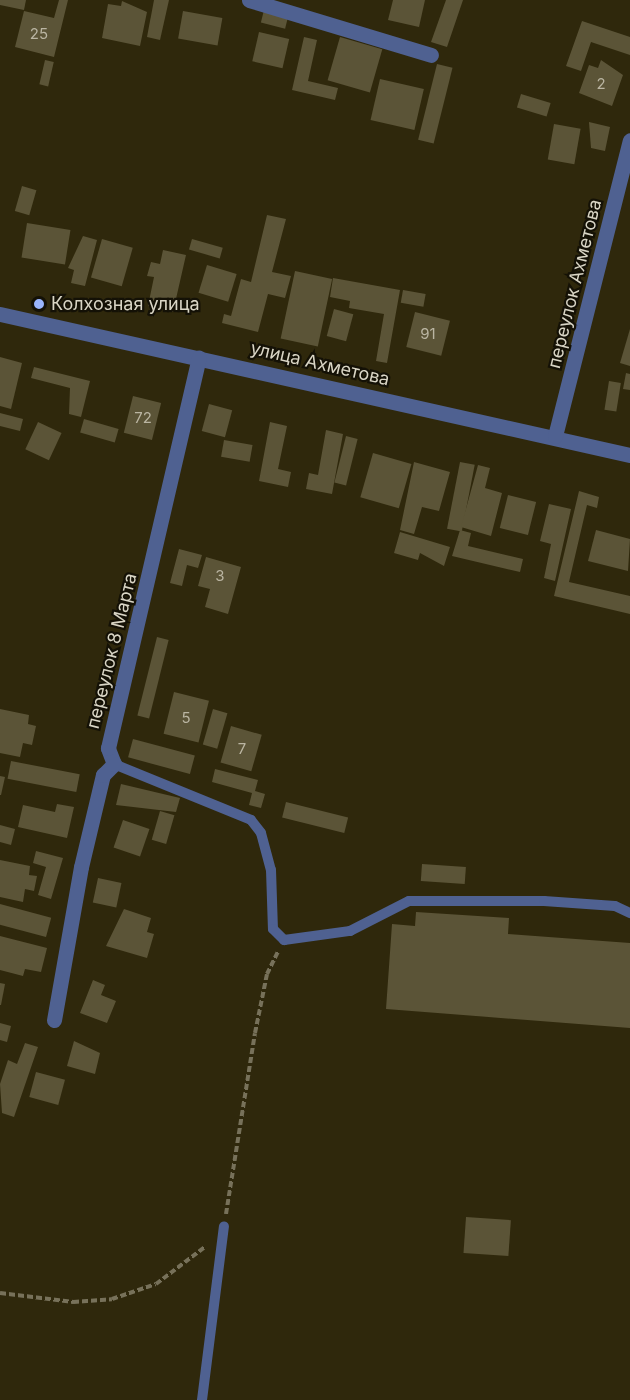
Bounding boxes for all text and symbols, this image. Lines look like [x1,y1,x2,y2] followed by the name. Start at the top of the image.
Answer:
[30,25,48,43] house number: 25
[596,75,606,93] house number: 2
[544,197,606,371] street label: переулок Ахметова
[51,293,200,315] place label: Колхозная улица
[32,297,46,311] marker: Колхозная улица
[420,325,436,343] house number: 91
[248,338,392,390] street label: улица Ахметова
[134,409,152,427] house number: 72
[215,567,225,585] house number: 3
[82,571,142,731] street label: переулок 8 Марта
[181,709,191,727] house number: 5
[238,740,246,758] house number: 7

